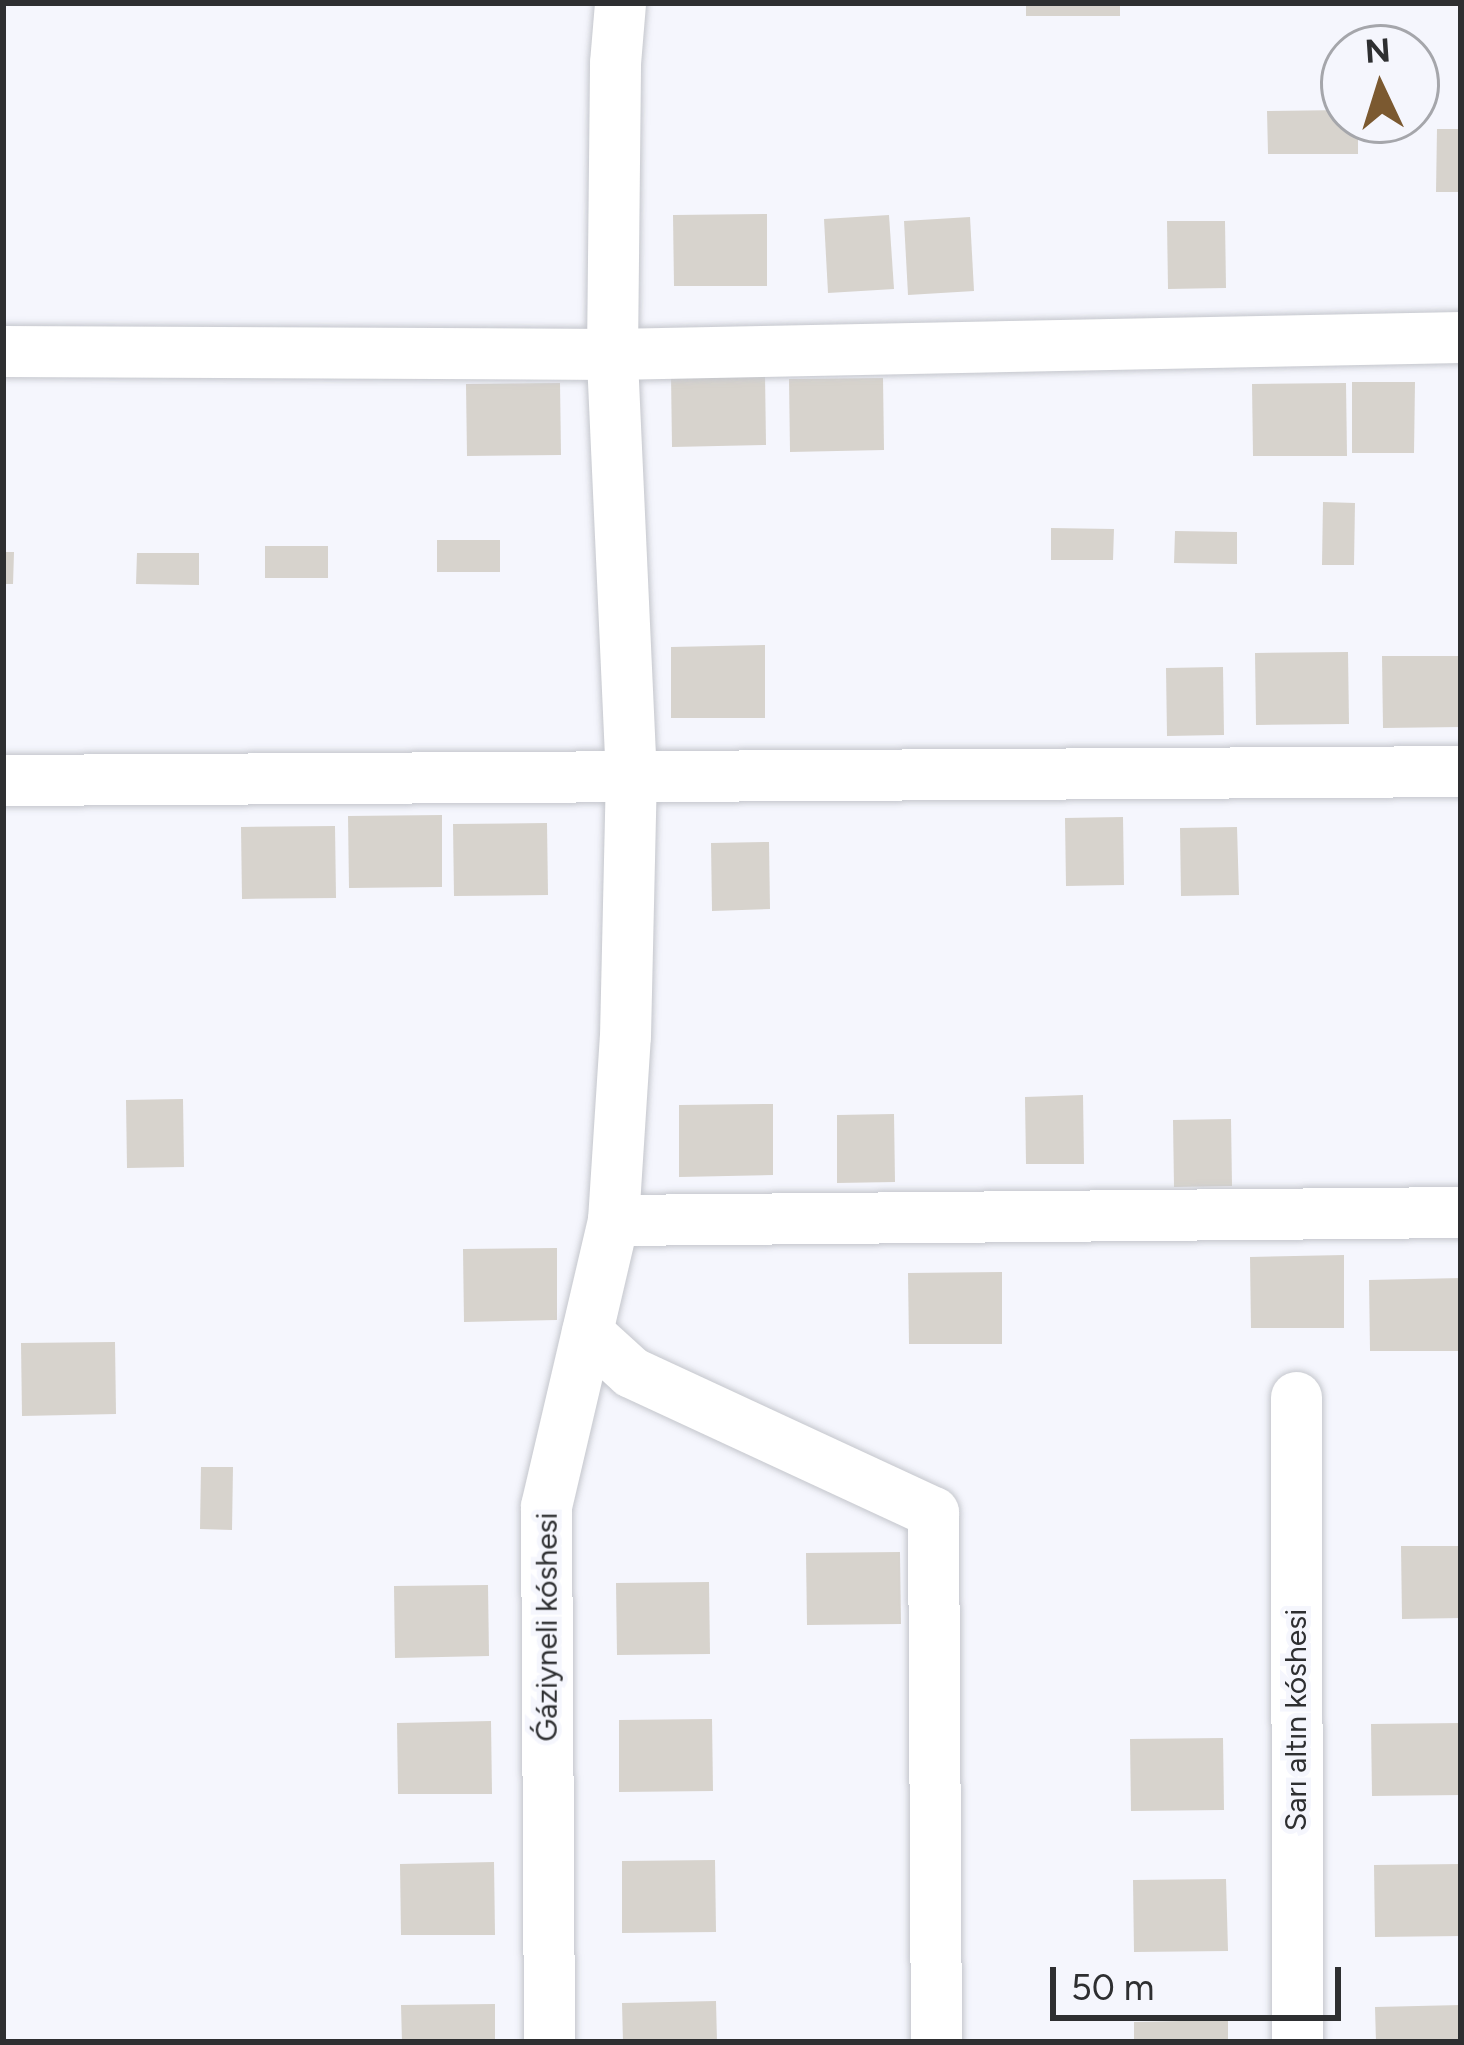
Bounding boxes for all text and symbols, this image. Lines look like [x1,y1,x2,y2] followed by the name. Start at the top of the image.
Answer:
[1320,24,1440,144] north arrow
[1364,30,1392,71] text: N
[529,1512,565,1742] street label: Ǵáziyneli kóshesi
[1278,1609,1314,1831] street label: Sarı altın kóshesi
[1056,1943,1347,2017] scale bar
[1071,1966,1154,2009] text: 50 m

